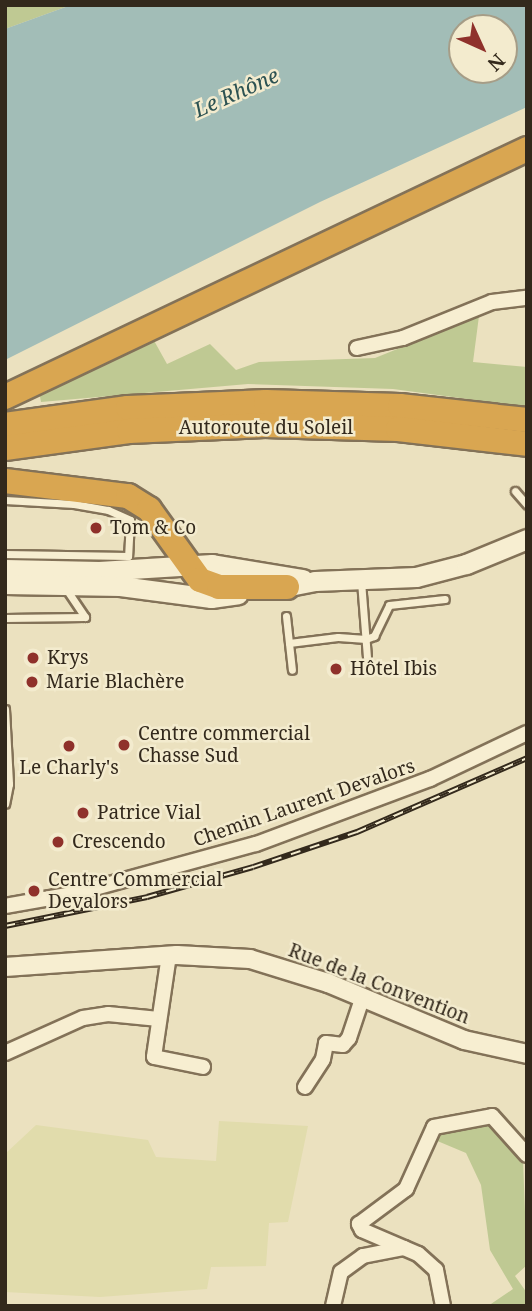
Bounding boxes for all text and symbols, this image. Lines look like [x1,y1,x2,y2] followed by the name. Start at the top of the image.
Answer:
[448,14,518,84] north arrow
[482,48,511,77] text: N
[190,62,282,122] water label: Le Rhône
[179,417,353,439] street label: Autoroute du Soleil
[110,517,196,539] place label: Tom & Co
[88,520,104,536] marker: Tom & Co
[47,647,89,669] place label: Krys
[25,650,41,666] marker: Krys
[350,658,437,680] place label: Hôtel Ibis
[328,661,344,677] marker: Hôtel Ibis
[46,671,184,693] place label: Marie Blachère
[24,674,40,690] marker: Marie Blachère
[138,723,310,767] place label: Centre commercial Chasse Sud
[116,737,132,753] marker: Centre commercial Chasse Sud
[61,738,77,754] marker: Le Charly's
[190,754,418,852] street label: Chemin Laurent Devalors
[19,757,119,779] place label: Le Charly's
[97,802,201,824] place label: Patrice Vial
[75,805,91,821] marker: Patrice Vial
[72,831,166,853] place label: Crescendo
[50,834,66,850] marker: Crescendo
[48,869,222,913] place label: Centre Commercial Devalors
[26,883,42,899] marker: Centre Commercial Devalors
[285,939,473,1029] street label: Rue de la Convention

